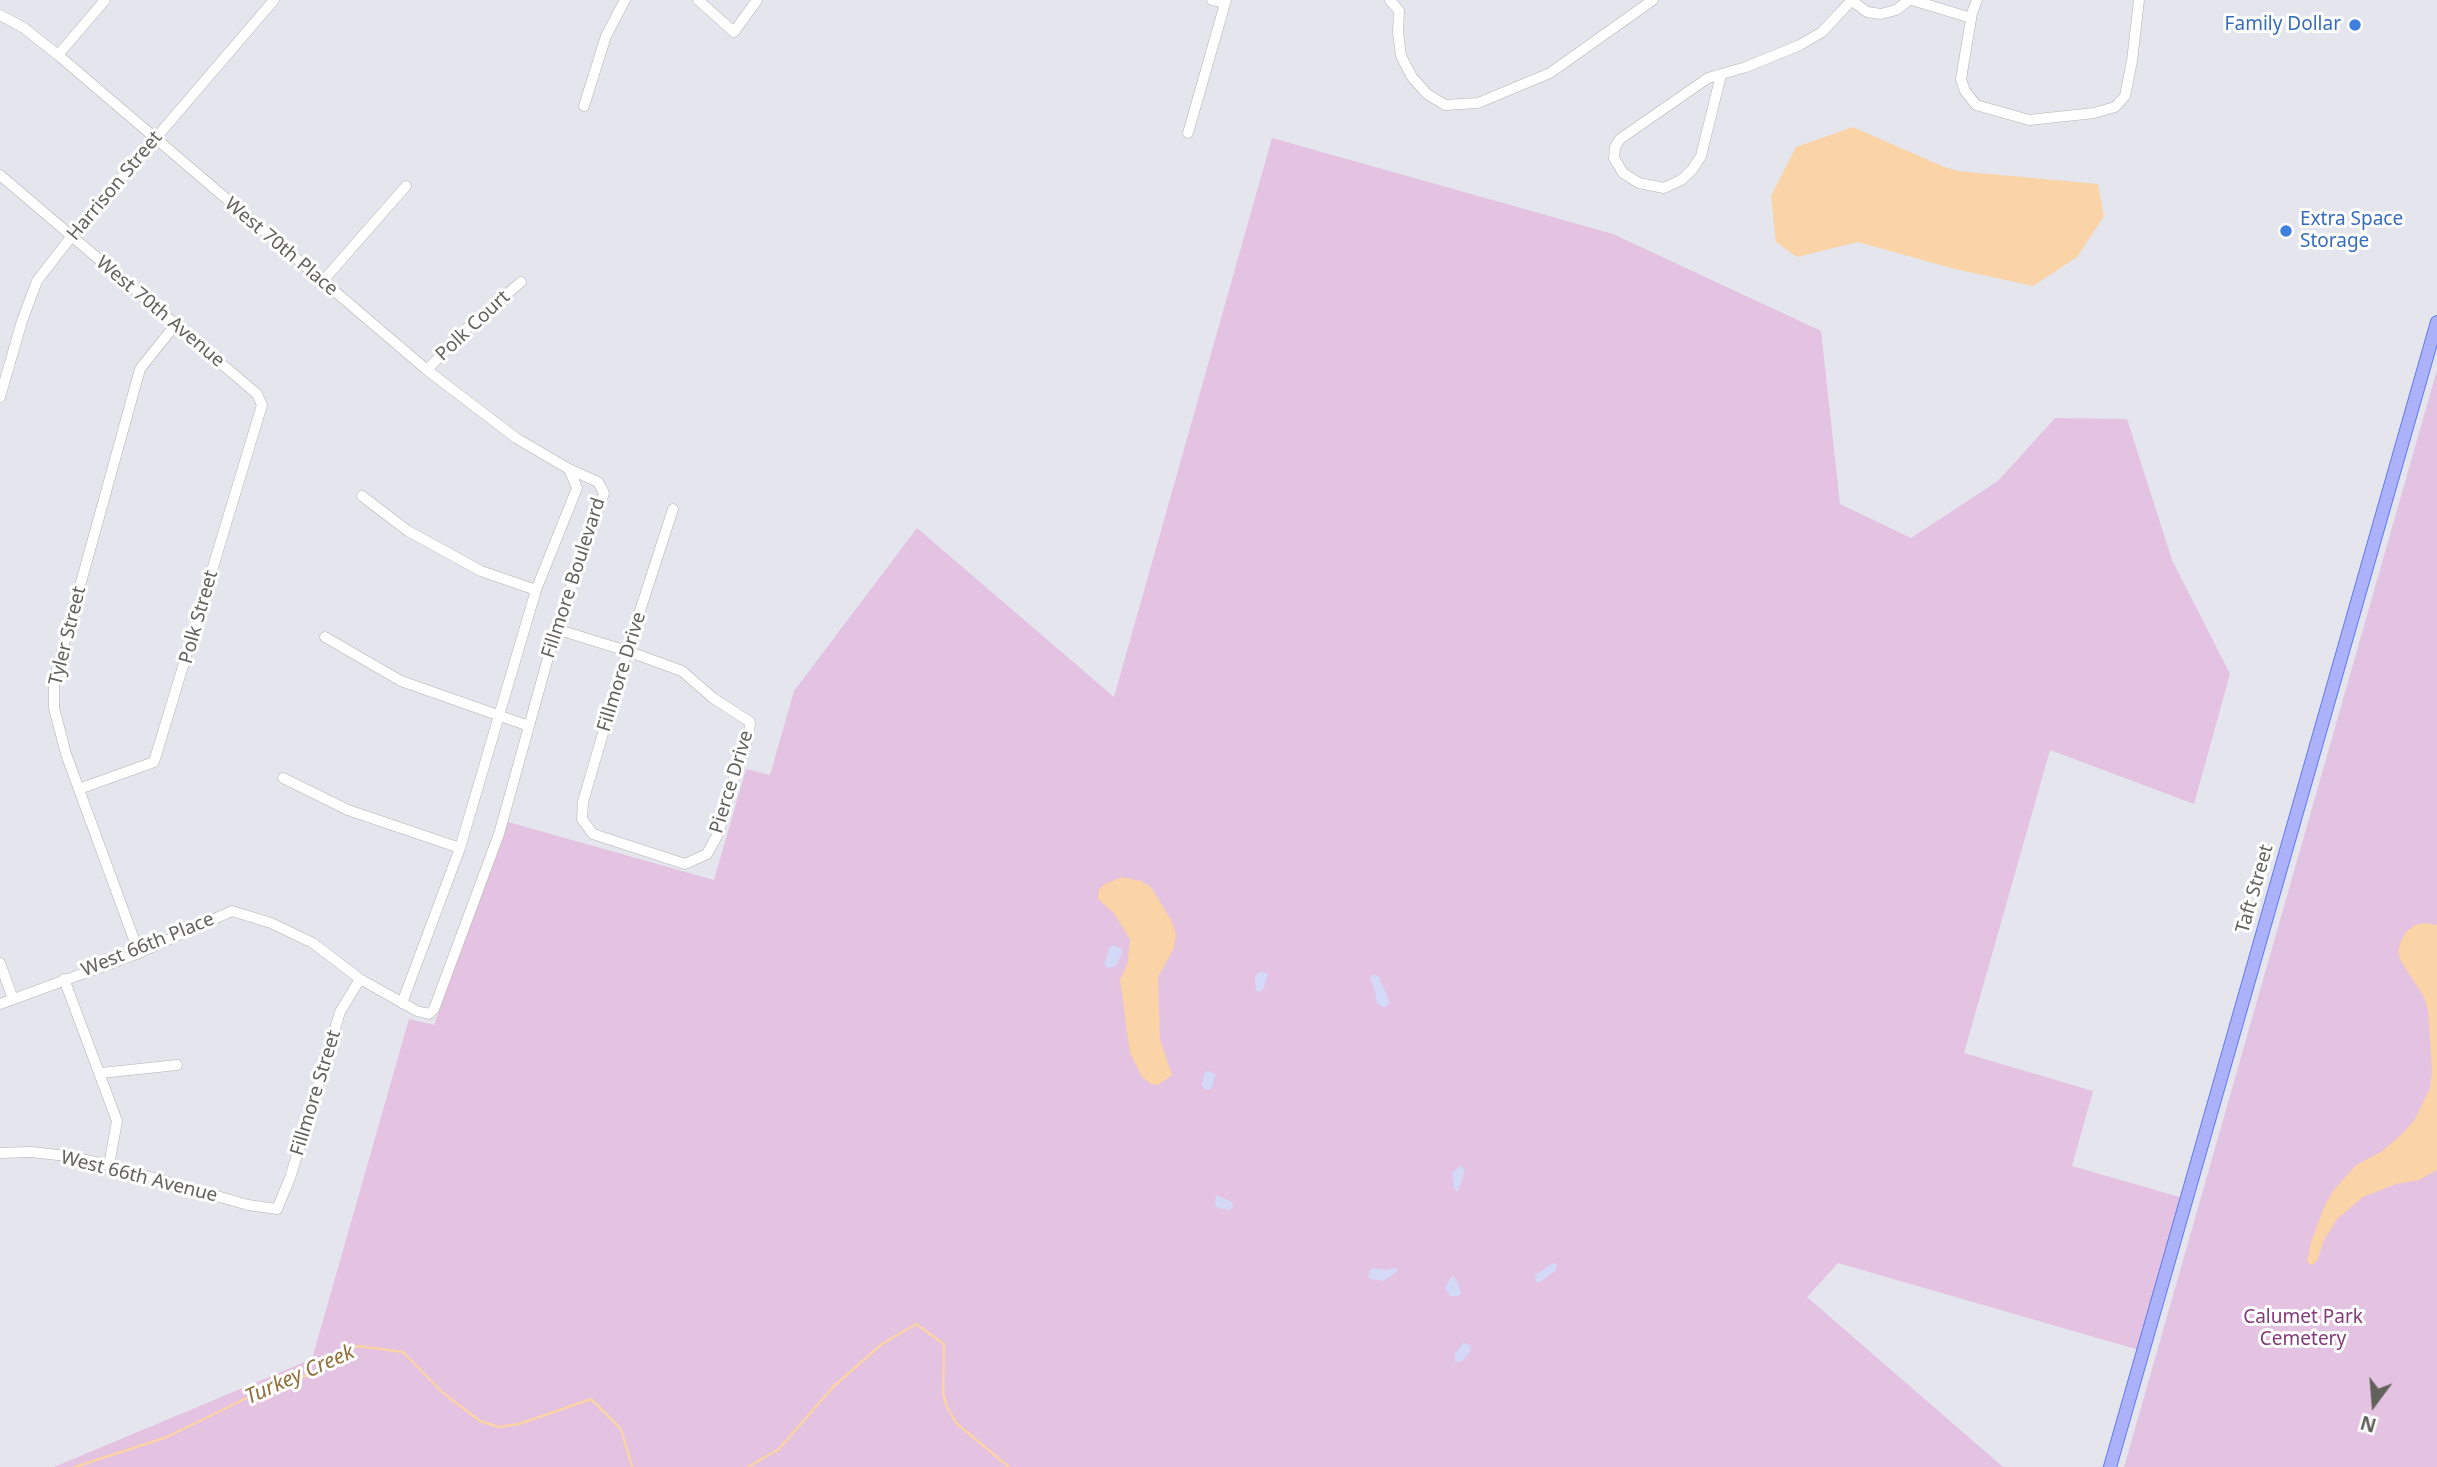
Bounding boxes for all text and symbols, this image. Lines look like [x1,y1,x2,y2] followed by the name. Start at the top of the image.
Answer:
[2225,14,2341,36] place label: Family Dollar
[2347,17,2363,33] marker: Family Dollar
[63,127,167,245] street label: Harrison Street
[220,193,342,301] street label: West 70th Place
[2300,209,2403,253] place label: Extra Space Storage
[2278,223,2294,239] marker: Extra Space Storage
[91,252,229,372] street label: West 70th Avenue
[431,286,515,366] street label: Polk Court
[537,495,611,661] street label: Fillmore Boulevard
[175,568,223,666] street label: Polk Street
[45,584,91,688] street label: Tyler Street
[593,609,651,735] street label: Fillmore Drive
[706,728,758,836] street label: Pierce Drive
[2231,842,2279,936] street label: Taft Street
[78,908,218,982] street label: West 66th Place
[286,1028,346,1158] street label: Fillmore Street
[58,1146,220,1208] street label: West 66th Avenue
[2243,1307,2363,1351] park label: Calumet Park Cemetery
[241,1340,359,1410] water label: Turkey Creek
[2339,1369,2409,1439] north arrow
[2357,1410,2379,1439] text: N

